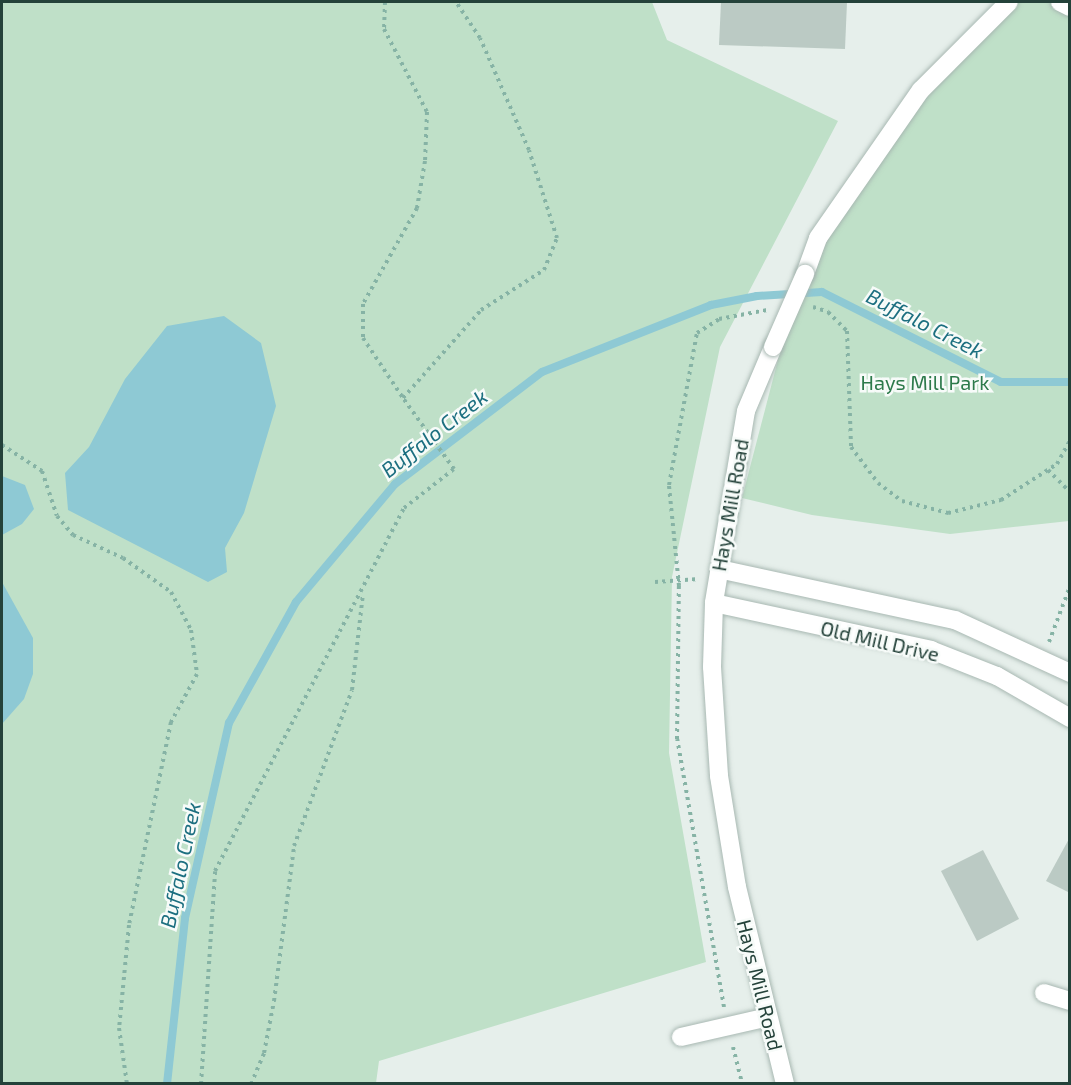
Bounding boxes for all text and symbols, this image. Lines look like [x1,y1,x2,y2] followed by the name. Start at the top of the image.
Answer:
[862,283,988,363] water label: Buffalo Creek
[860,370,990,394] park label: Hays Mill Park
[376,384,492,482] water label: Buffalo Creek
[707,437,753,573] street label: Hays Mill Road
[818,616,942,666] street label: Old Mill Drive
[154,800,206,930] water label: Buffalo Creek
[732,917,788,1053] street label: Hays Mill Road

